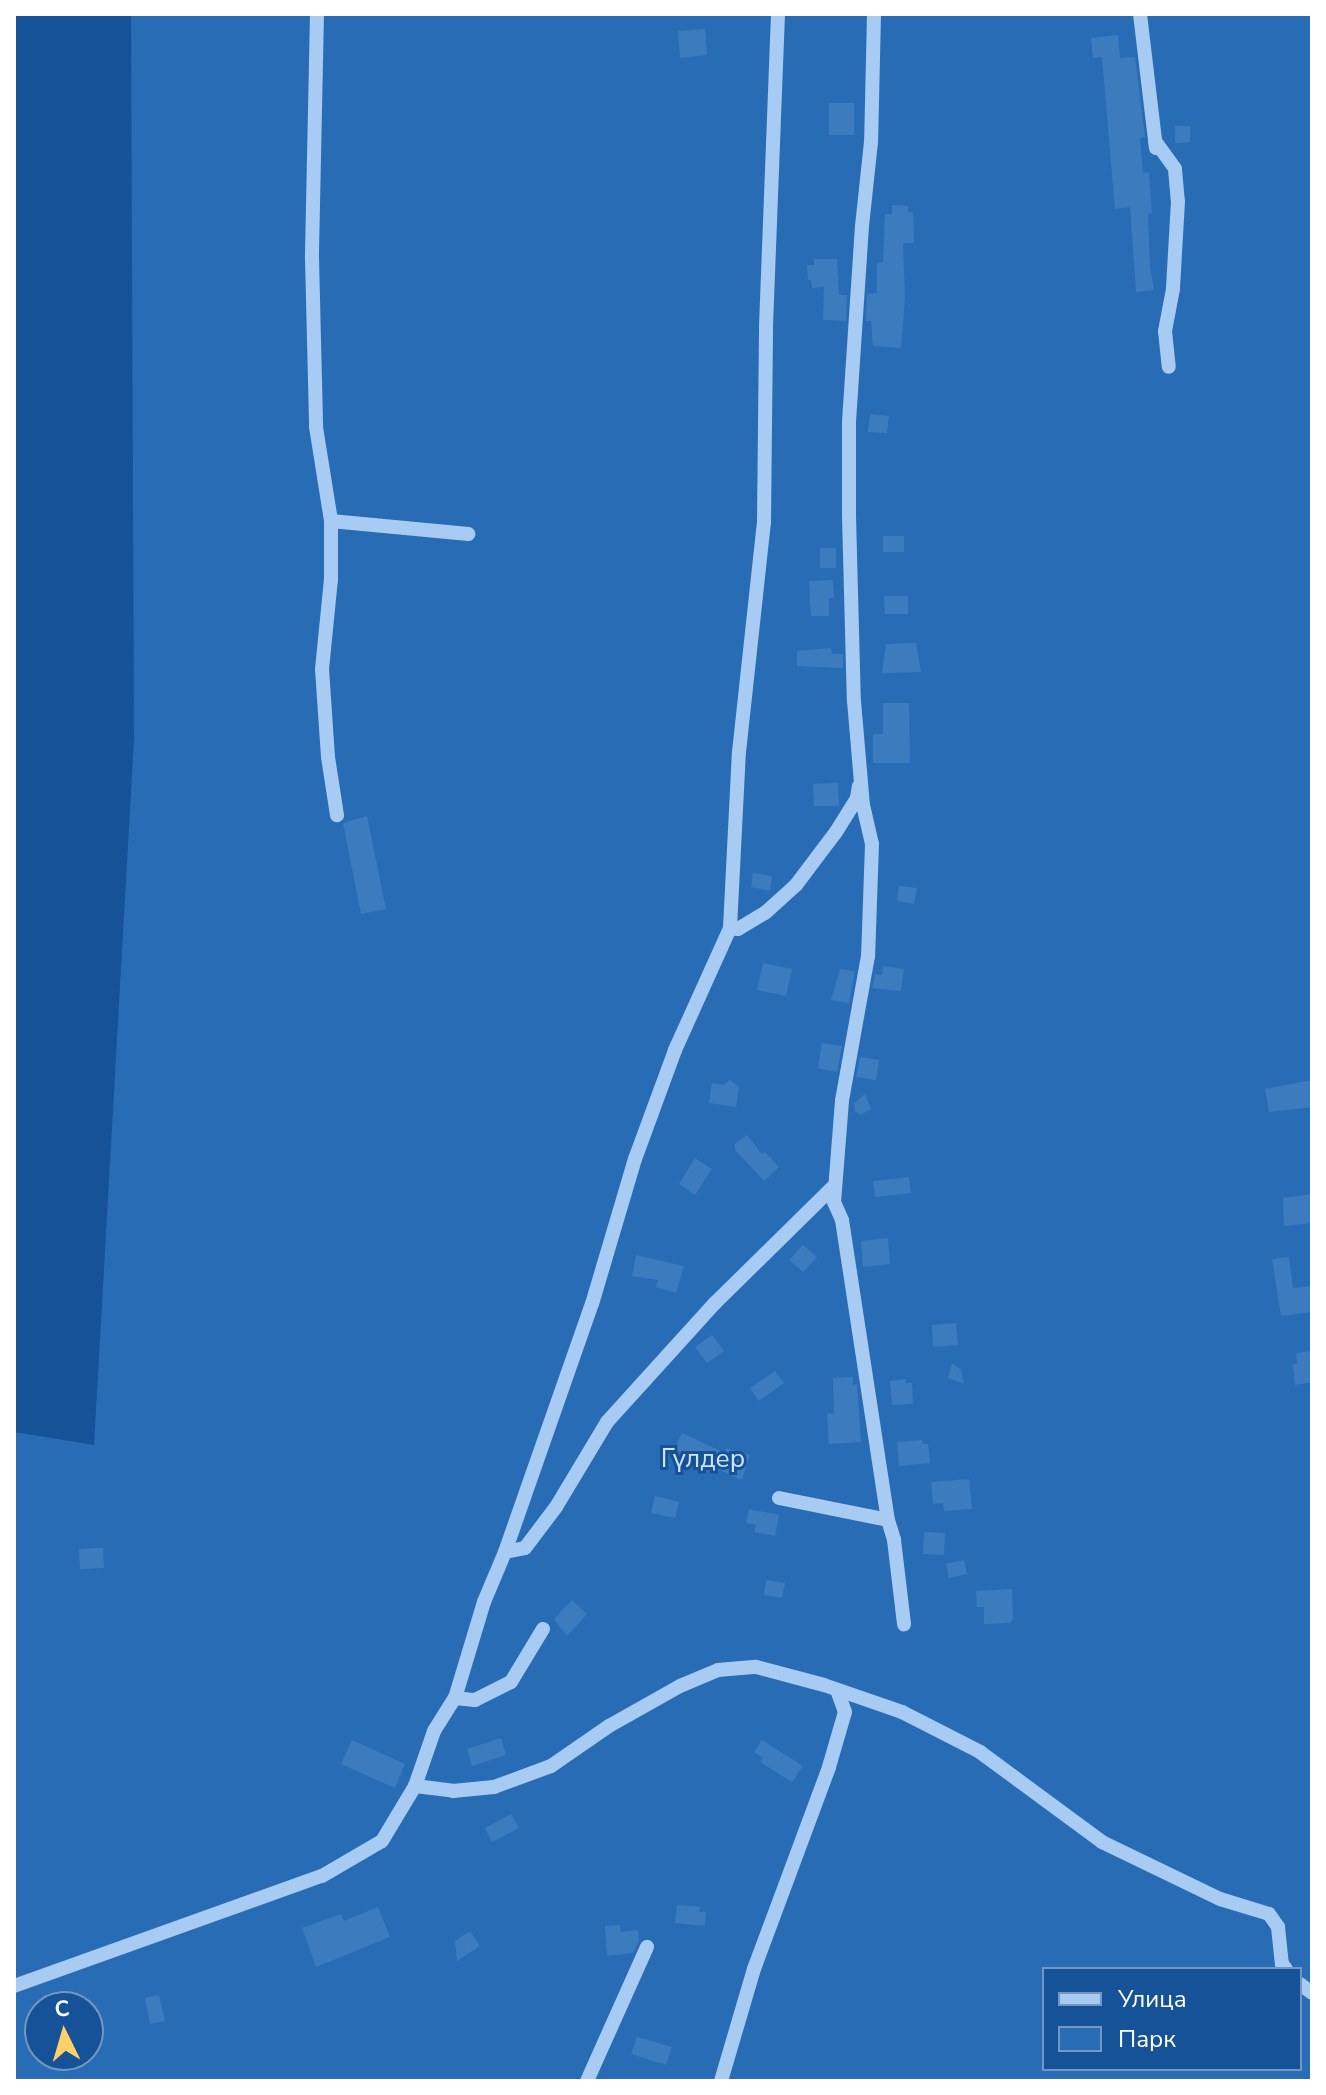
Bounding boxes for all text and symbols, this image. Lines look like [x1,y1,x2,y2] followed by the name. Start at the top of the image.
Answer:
[661,1443,745,1475] park label: Гүлдер
[1042,1967,1302,2071] legend
[1118,1983,1187,2015] text: Улица
[24,1991,104,2071] north arrow
[53,1993,71,2025] text: С
[1118,2023,1176,2055] text: Парк

